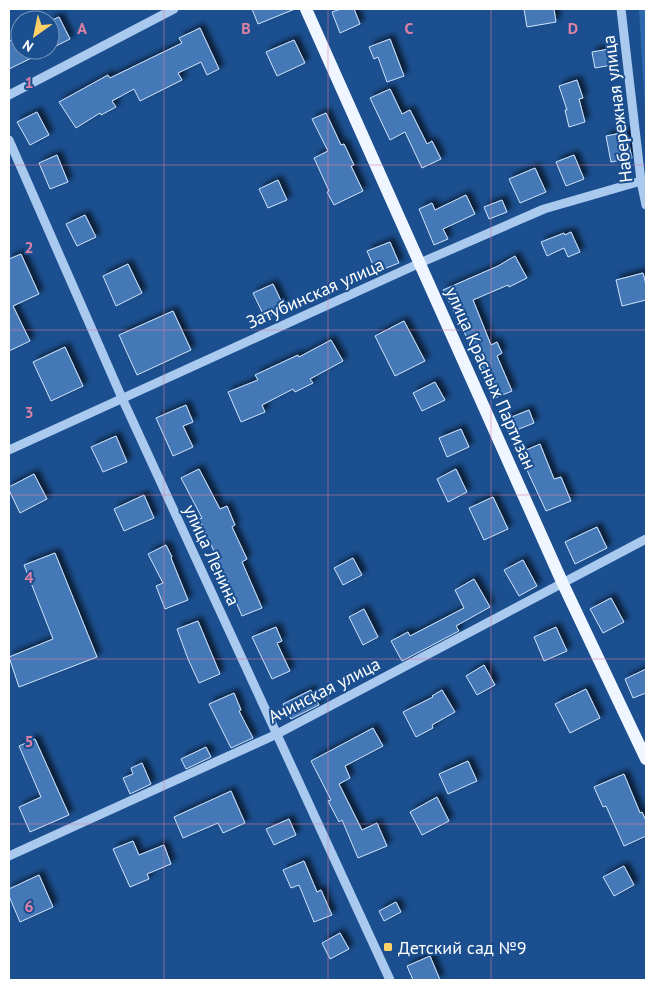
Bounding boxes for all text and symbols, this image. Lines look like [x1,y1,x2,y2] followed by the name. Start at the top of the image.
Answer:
[10,10,60,60] north arrow
[77,18,87,38] text: A
[241,18,251,38] text: B
[405,18,414,38] text: C
[568,18,578,38] text: D
[597,34,637,184] street label: Набережная улица
[19,36,37,56] text: N
[24,72,34,92] text: 1
[24,237,34,257] text: 2
[243,252,387,334] street label: Затубинская улица
[440,283,542,473] street label: улица Красных Партизан
[24,402,34,422] text: 3
[179,501,245,609] street label: улица Ленина
[24,567,34,587] text: 4
[264,652,384,728] street label: Ачинская улица
[24,731,34,751] text: 5
[24,896,34,916] text: 6
[398,936,527,959] place label: Детский сад №9
[382,941,394,953] marker: Детский сад №9

